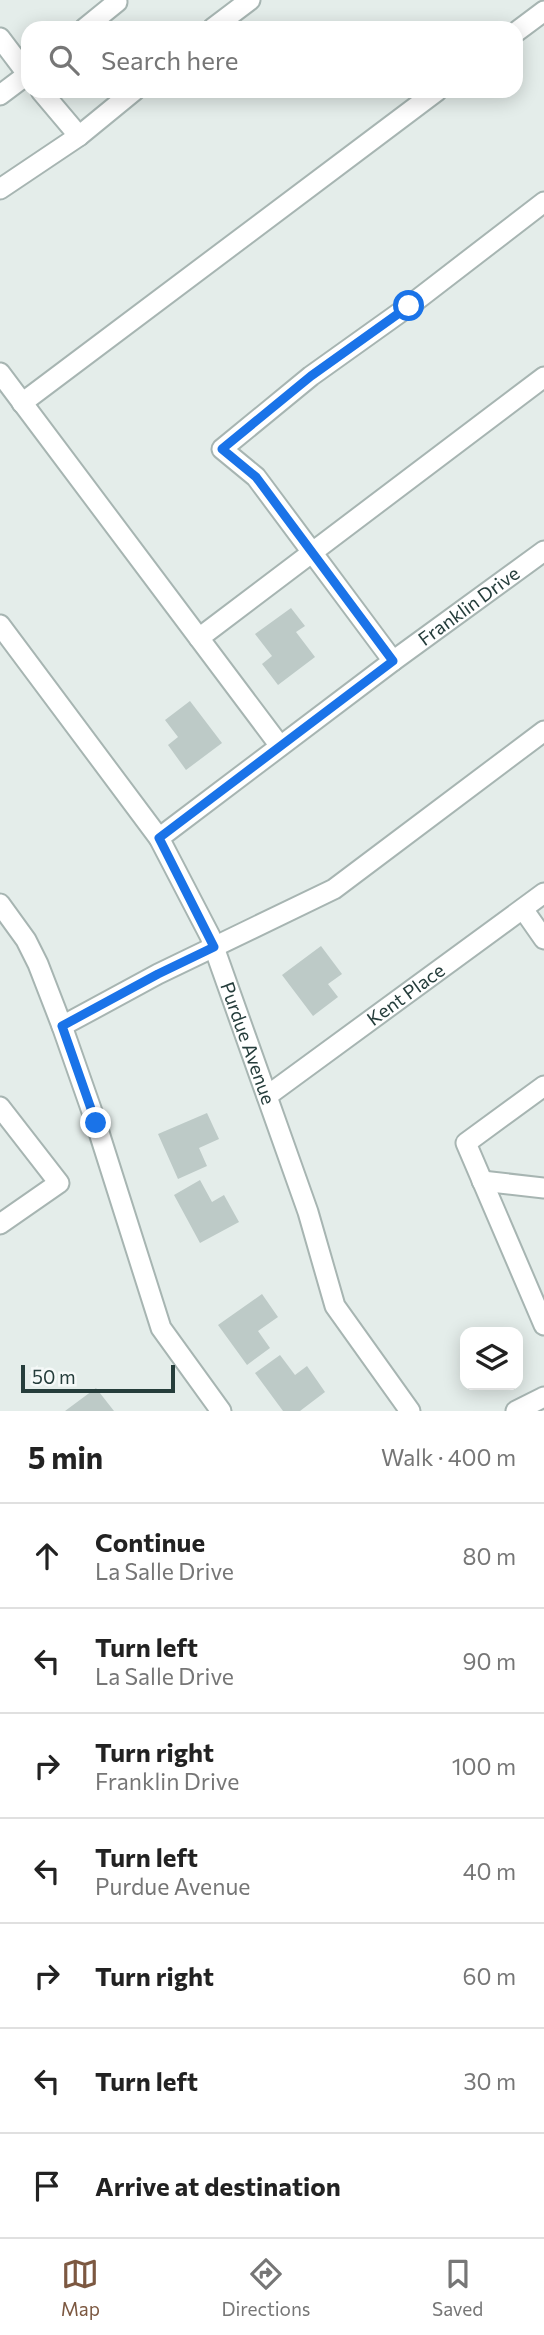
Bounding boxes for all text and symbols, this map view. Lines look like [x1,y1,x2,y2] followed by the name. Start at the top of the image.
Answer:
[21,21,523,98] search box
[45,41,83,79] icon: search
[101,44,239,75] text: Search here
[393,290,424,321] route start
[413,561,523,650] street label: Franklin Drive
[362,958,449,1030] street label: Kent Place
[216,979,281,1107] street label: Purdue Avenue
[80,1107,111,1138] route end
[460,1327,523,1390] map controls
[460,1327,523,1390] button: layers
[21,1362,175,1394] scale bar
[32,1365,76,1388] text: 50 m
[28,1438,103,1475] text: 5 min
[381,1443,516,1471] text: Walk · 400 m
[95,1526,205,1557] text: Continue
[28,1537,66,1575] icon: ahead
[463,1542,516,1570] text: 80 m
[95,1557,234,1585] text: La Salle Drive
[95,1631,198,1662] text: Turn left
[28,1642,66,1680] icon: left
[463,1647,516,1675] text: 90 m
[95,1662,234,1690] text: La Salle Drive
[95,1736,214,1767] text: Turn right
[28,1747,66,1785] icon: right
[452,1752,516,1780] text: 100 m
[95,1767,239,1795] text: Franklin Drive
[95,1841,198,1872] text: Turn left
[28,1852,66,1890] icon: left
[463,1857,516,1885] text: 40 m
[95,1872,250,1900] text: Purdue Avenue
[28,1957,66,1995] icon: right
[95,1960,214,1991] text: Turn right
[463,1962,516,1990] text: 60 m
[28,2062,66,2100] icon: left
[95,2065,198,2096] text: Turn left
[463,2067,516,2095] text: 30 m
[28,2167,66,2205] icon: arrive
[95,2170,341,2201] text: Arrive at destination
[61,2255,100,2320] tab: Map
[221,2255,311,2320] tab: Directions
[432,2255,483,2320] tab: Saved

